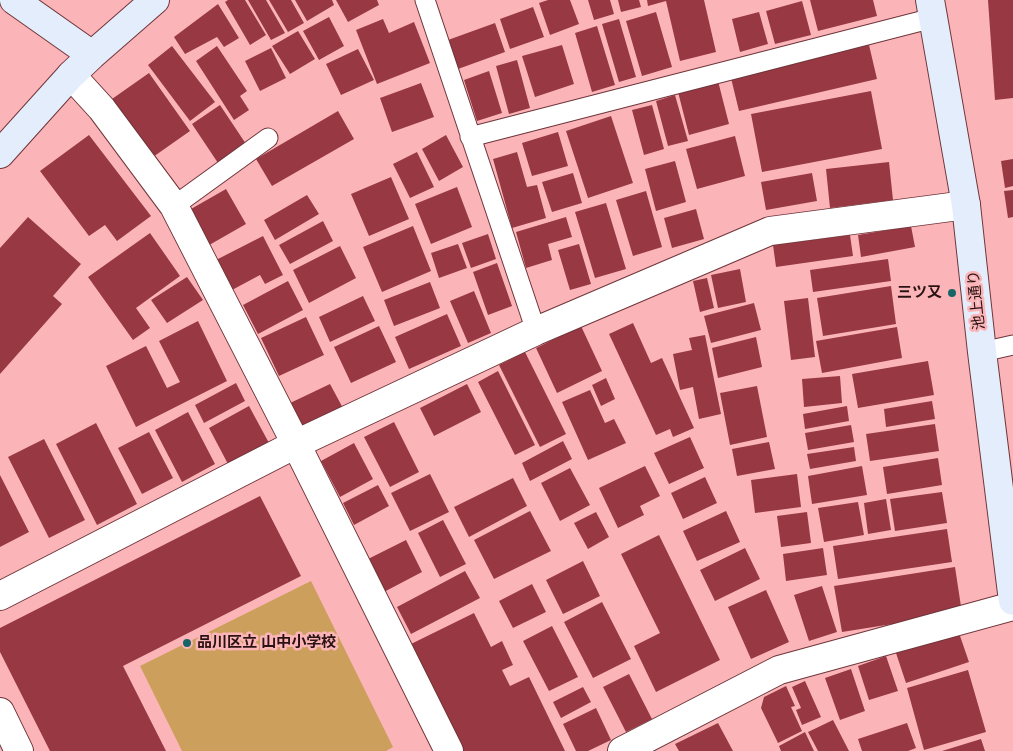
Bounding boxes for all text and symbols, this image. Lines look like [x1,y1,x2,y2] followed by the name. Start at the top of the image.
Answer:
[965,269,989,331] street label: 池上通り
[897,284,942,302] place label: 三ツ又
[946,287,958,299] marker: 三ツ又
[197,634,336,652] place label: 品川区立 山中小学校
[181,637,193,649] marker: 品川区立 山中小学校

